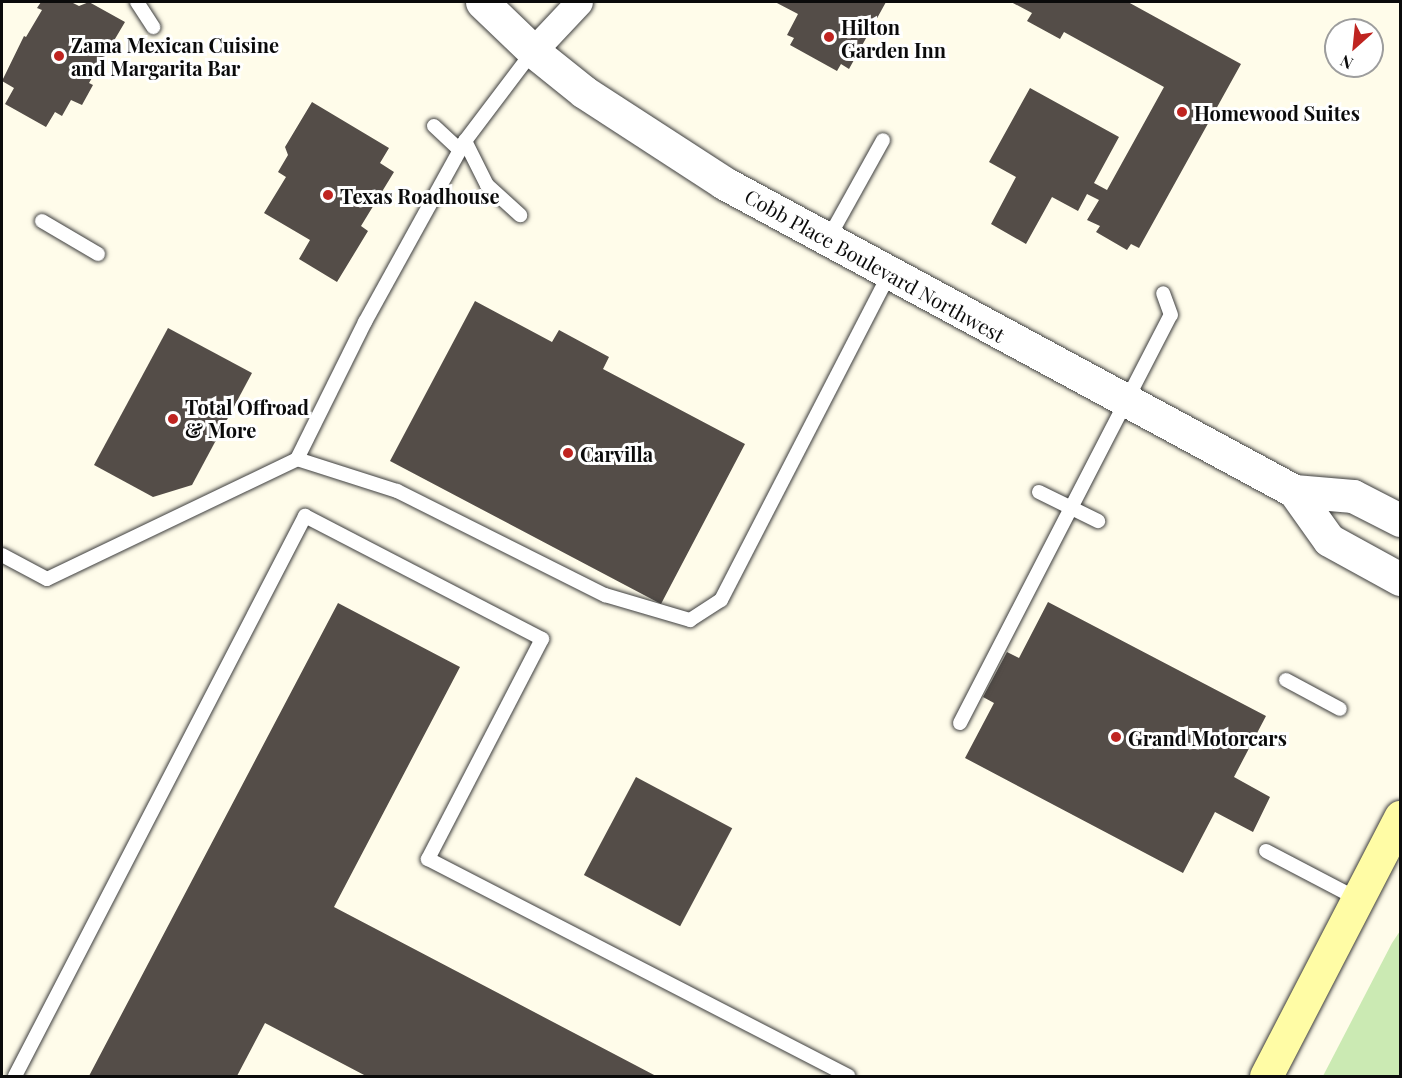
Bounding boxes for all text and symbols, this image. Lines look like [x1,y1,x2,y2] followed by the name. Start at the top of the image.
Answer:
[841,14,946,61] place label: Hilton Garden Inn
[1324,18,1384,78] north arrow
[822,30,836,44] marker: Hilton Garden Inn
[71,33,279,80] place label: Zama Mexican Cuisine and Margarita Bar
[52,49,66,63] marker: Zama Mexican Cuisine and Margarita Bar
[1337,51,1356,75] text: N
[1194,100,1360,124] place label: Homewood Suites
[1175,105,1189,119] marker: Homewood Suites
[340,183,500,207] place label: Texas Roadhouse
[741,183,1009,347] street label: Cobb Place Boulevard Northwest
[321,188,335,202] marker: Texas Roadhouse
[185,395,309,442] place label: Total Offroad & More
[166,412,180,426] marker: Total Offroad & More
[580,441,653,465] place label: Carvilla
[561,446,575,460] marker: Carvilla
[1128,725,1287,749] place label: Grand Motorcars
[1109,730,1123,744] marker: Grand Motorcars

